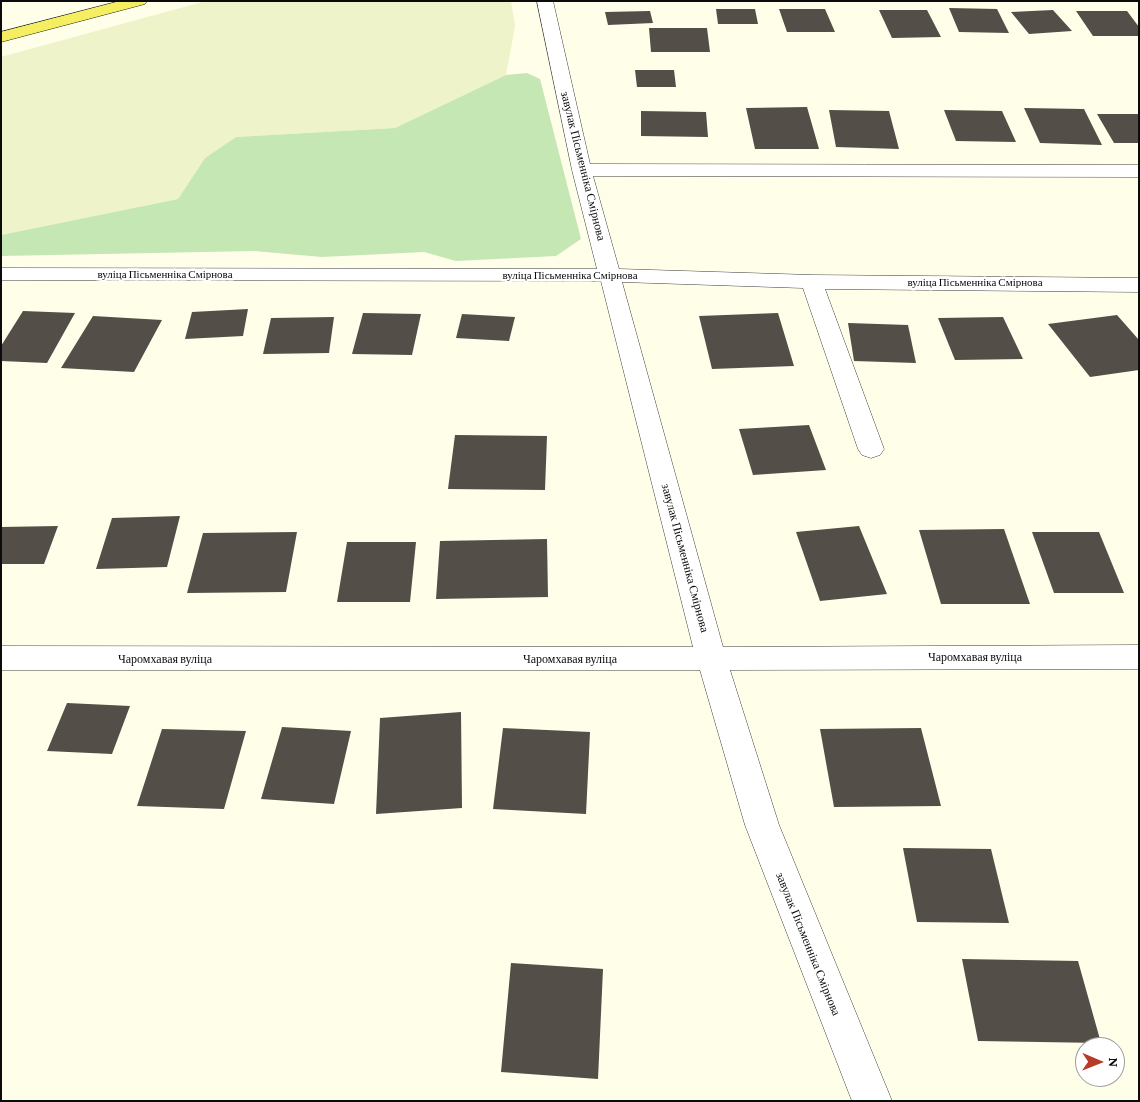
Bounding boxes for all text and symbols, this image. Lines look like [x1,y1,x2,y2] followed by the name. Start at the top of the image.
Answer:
[557,90,609,242] street label: завулак Пісьменніка Смірнова
[97,268,233,282] street label: вуліца Пісьменніка Смірнова
[502,269,638,283] street label: вуліца Пісьменніка Смірнова
[907,276,1043,290] street label: вуліца Пісьменніка Смірнова
[658,482,712,634] street label: завулак Пісьменніка Смірнова
[928,650,1022,664] street label: Чаромхавая вуліца
[118,652,212,666] street label: Чаромхавая вуліца
[523,652,617,666] street label: Чаромхавая вуліца
[773,870,843,1018] street label: завулак Пісьменніка Смірнова
[1075,1037,1125,1087] north arrow
[1106,1057,1122,1067] text: N

